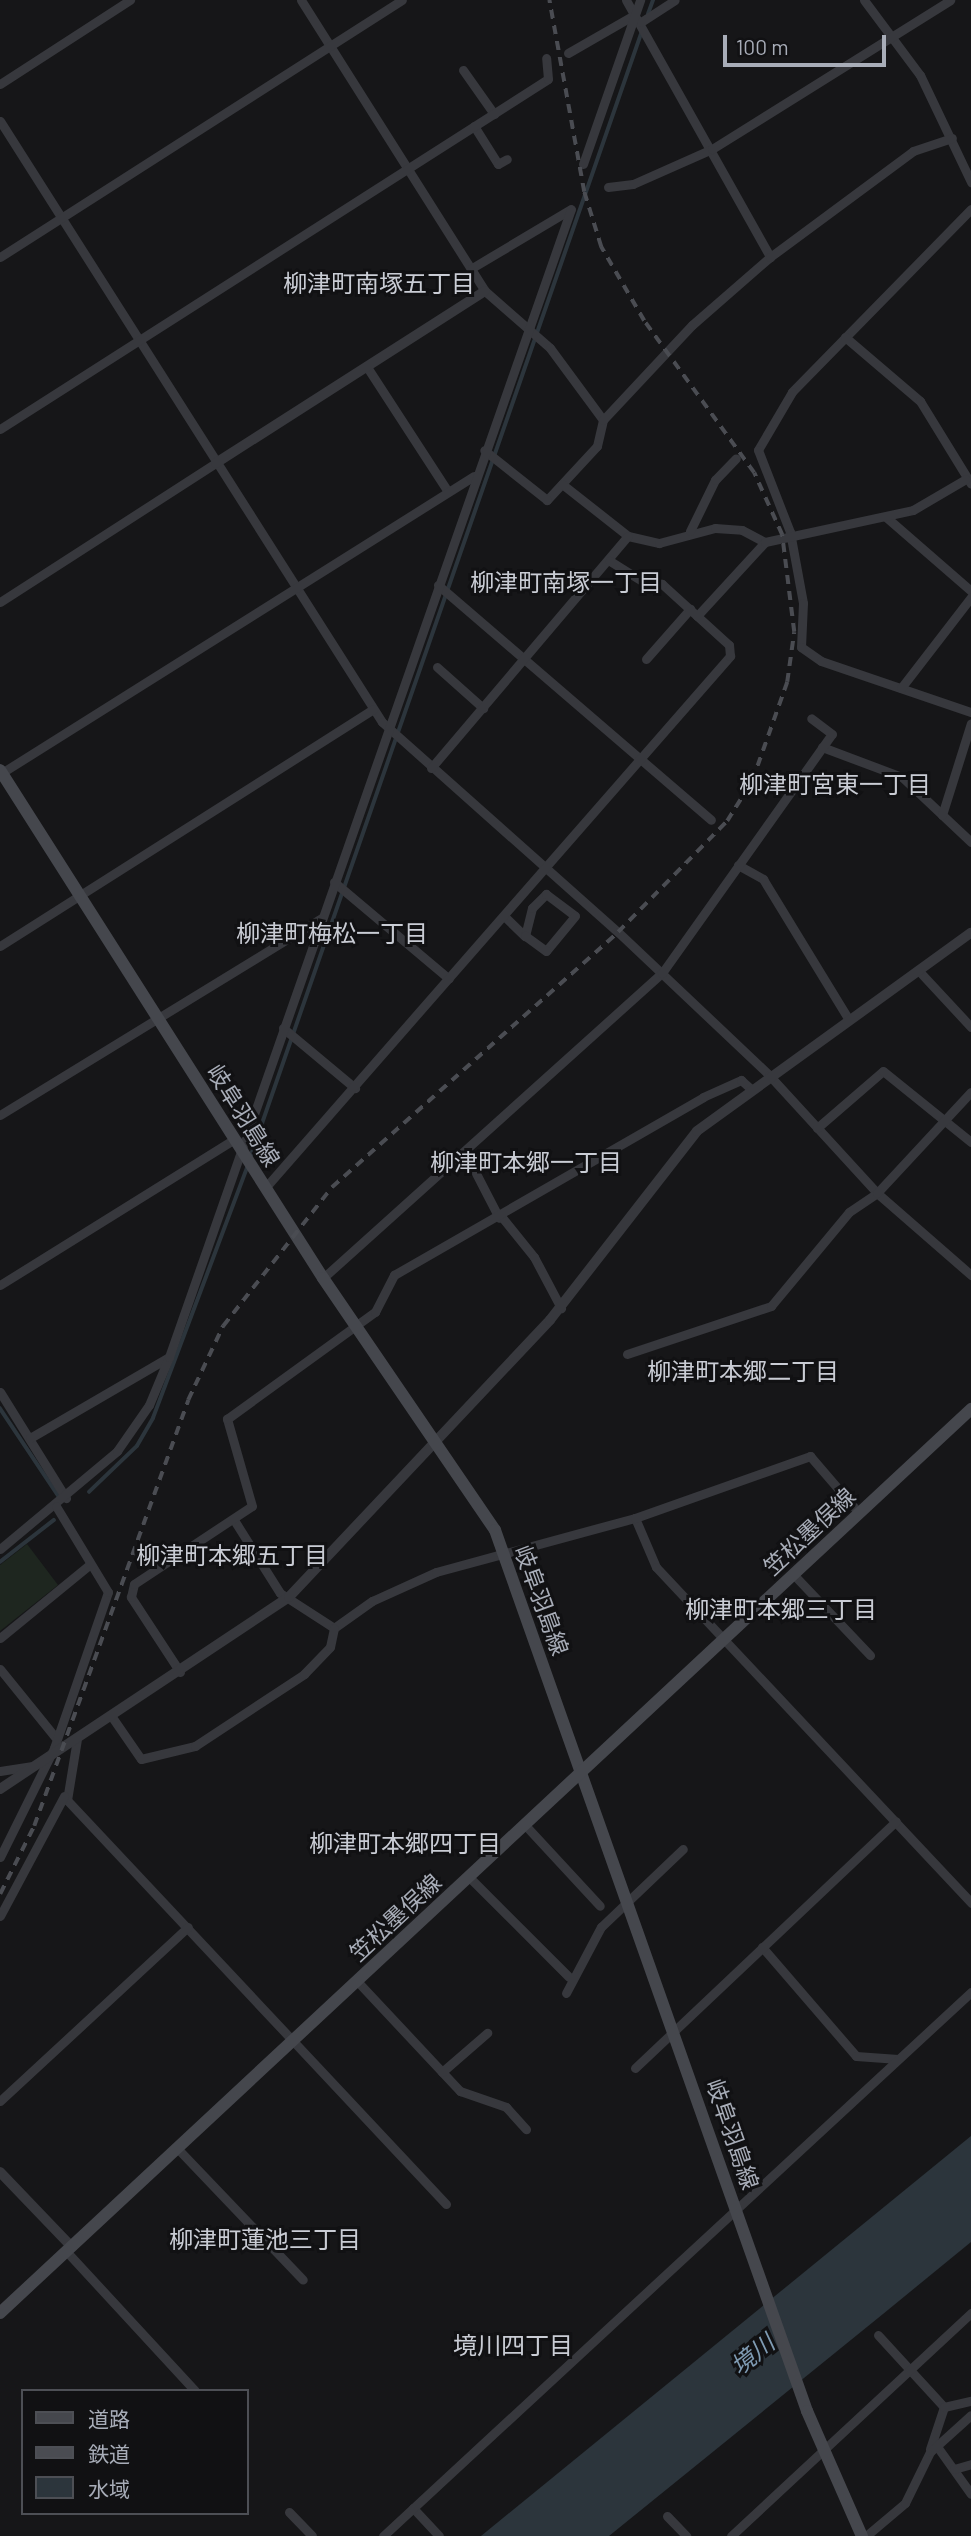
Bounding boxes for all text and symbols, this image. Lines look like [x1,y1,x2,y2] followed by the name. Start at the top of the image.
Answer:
[726,21,889,65] scale bar
[736,34,789,59] text: 100 m
[283,269,475,297] district label: 柳津町南塚五丁目
[470,568,662,596] district label: 柳津町南塚一丁目
[739,770,931,798] district label: 柳津町宮東一丁目
[236,919,428,947] district label: 柳津町梅松一丁目
[202,1059,286,1171] street label: 岐阜羽島線
[430,1148,622,1176] district label: 柳津町本郷一丁目
[647,1357,839,1385] district label: 柳津町本郷二丁目
[758,1482,860,1580] street label: 笠松墨俣線
[136,1541,328,1569] district label: 柳津町本郷五丁目
[509,1541,575,1659] street label: 岐阜羽島線
[685,1595,877,1623] district label: 柳津町本郷三丁目
[309,1829,501,1857] district label: 柳津町本郷四丁目
[344,1868,446,1966] street label: 笠松墨俣線
[701,2075,765,2193] street label: 岐阜羽島線
[169,2225,361,2253] district label: 柳津町蓮池三丁目
[724,2328,780,2380] water label: 境川
[453,2331,573,2359] district label: 境川四丁目
[21,2389,248,2515] legend
[88,2406,130,2431] text: 道路
[88,2441,130,2466] text: 鉄道
[88,2476,130,2501] text: 水域

